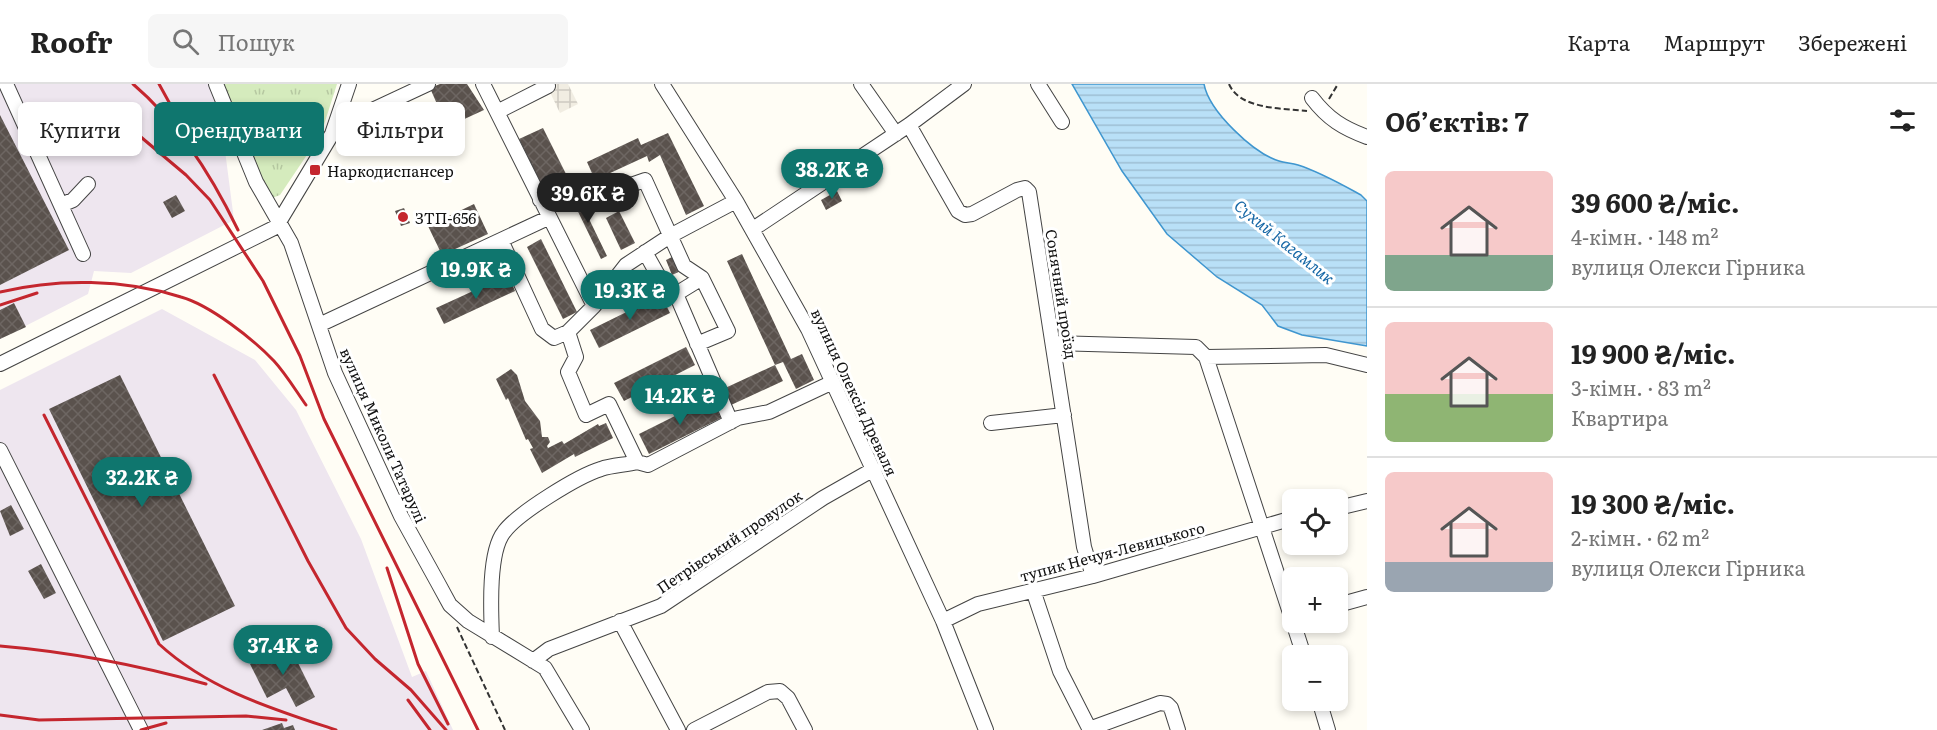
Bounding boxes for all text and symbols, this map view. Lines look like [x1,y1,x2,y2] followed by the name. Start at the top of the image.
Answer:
[148,14,568,68] search box
[30,20,112,62] text: Roofr
[169,25,202,58] icon: search
[217,25,295,58] text: Пошук
[1567,26,1630,57] text: Карта
[1663,26,1765,57] text: Маршрут
[1798,26,1907,57] text: Збережені
[1385,101,1529,140] text: Об’єктів: 7
[18,102,142,156] chip: Купити
[154,102,324,156] chip: Орендувати
[336,102,465,156] chip: Фільтри
[1886,104,1919,137] icon: filters
[777,149,887,200] pin: 38.2K ₴
[795,153,869,183] text: 38.2K ₴
[327,159,454,182] place label: Наркодиспансер
[308,163,322,177] marker: Наркодиспансер
[533,173,643,224] pin: 39.6K ₴
[551,177,625,207] text: 39.6K ₴
[1571,182,1740,221] text: 39 600 ₴/міс.
[1230,193,1341,289] water label: Сухий Кагамлик
[1433,195,1505,267] icon: home
[415,206,476,229] place label: ЗТП-656
[396,210,410,224] marker: ЗТП-656
[1571,221,1719,251] text: 4-кімн. · 148 m²
[1040,228,1084,361] street label: Сонячний проїзд
[421,249,531,300] pin: 19.9K ₴
[1571,251,1805,281] text: вулиця Олекси Гірника
[440,253,512,283] text: 19.9K ₴
[575,270,685,321] pin: 19.3K ₴
[595,274,665,304] text: 19.3K ₴
[806,304,904,480] street label: вулиця Олексія Древаля
[1571,333,1736,372] text: 19 900 ₴/міс.
[335,344,433,526] street label: вулиця Миколи Татарулі
[1433,346,1505,418] icon: home
[1571,372,1711,402] text: 3-кімн. · 83 m²
[625,375,735,426] pin: 14.2K ₴
[645,379,715,409] text: 14.2K ₴
[1571,402,1668,432] text: Квартира
[87,457,197,508] pin: 32.2K ₴
[106,461,178,491] text: 32.2K ₴
[652,483,807,598] street label: Петрівський провулок
[1571,483,1735,522] text: 19 300 ₴/міс.
[1282,489,1348,711] map controls
[1282,489,1348,555] button: locate
[1433,496,1505,568] icon: home
[1017,515,1207,587] street label: тупик Нечуя-Левицького
[1571,522,1709,552] text: 2-кімн. · 62 m²
[1571,552,1805,582] text: вулиця Олекси Гірника
[1282,567,1348,633] button: +
[228,625,338,676] pin: 37.4K ₴
[247,629,319,659] text: 37.4K ₴
[1282,645,1348,711] button: −

